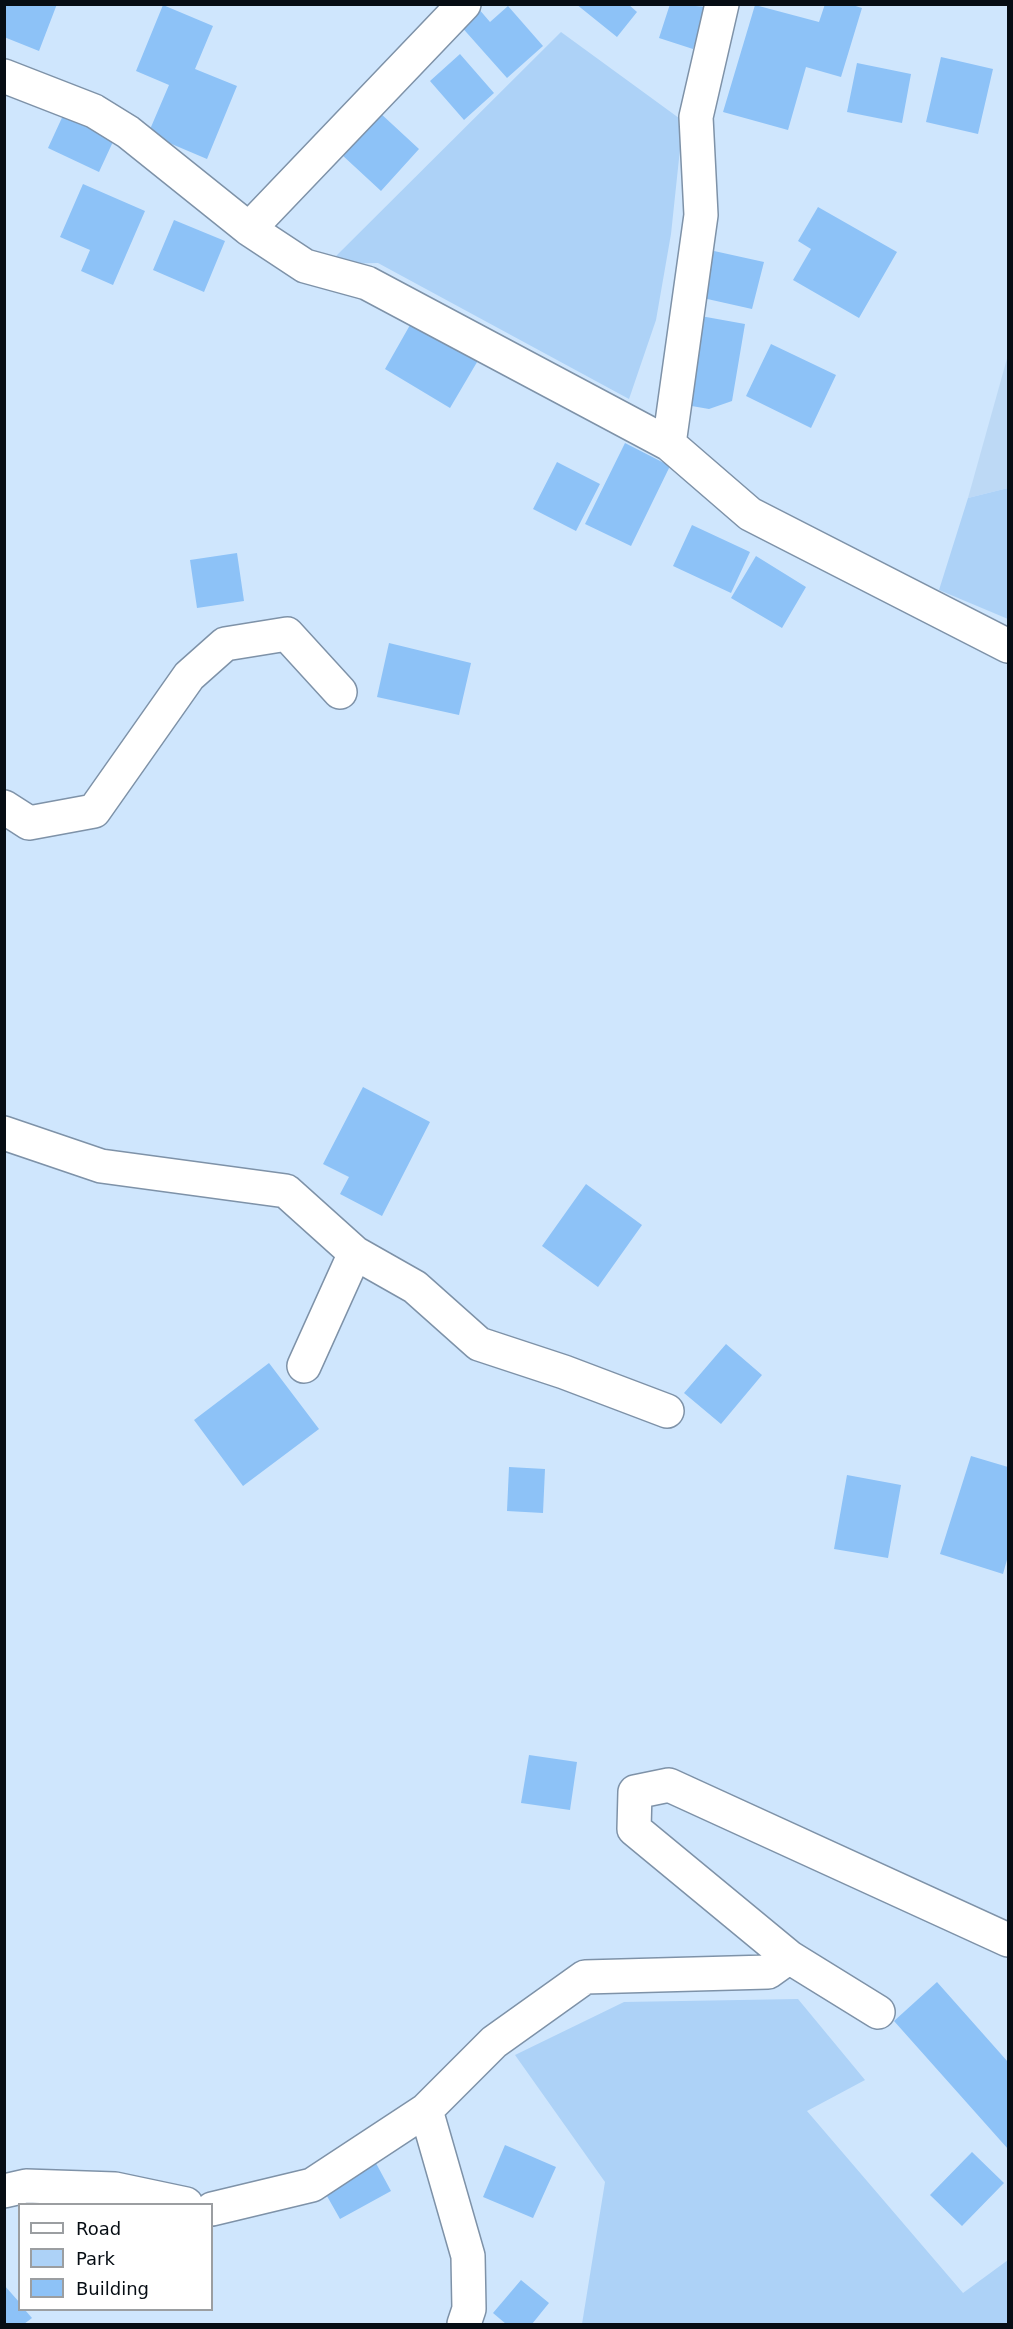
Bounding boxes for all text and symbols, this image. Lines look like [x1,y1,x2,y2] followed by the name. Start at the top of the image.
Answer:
[18,2203,213,2311] legend
[76,2218,121,2239] text: Road
[76,2248,115,2269] text: Park
[76,2278,149,2299] text: Building

